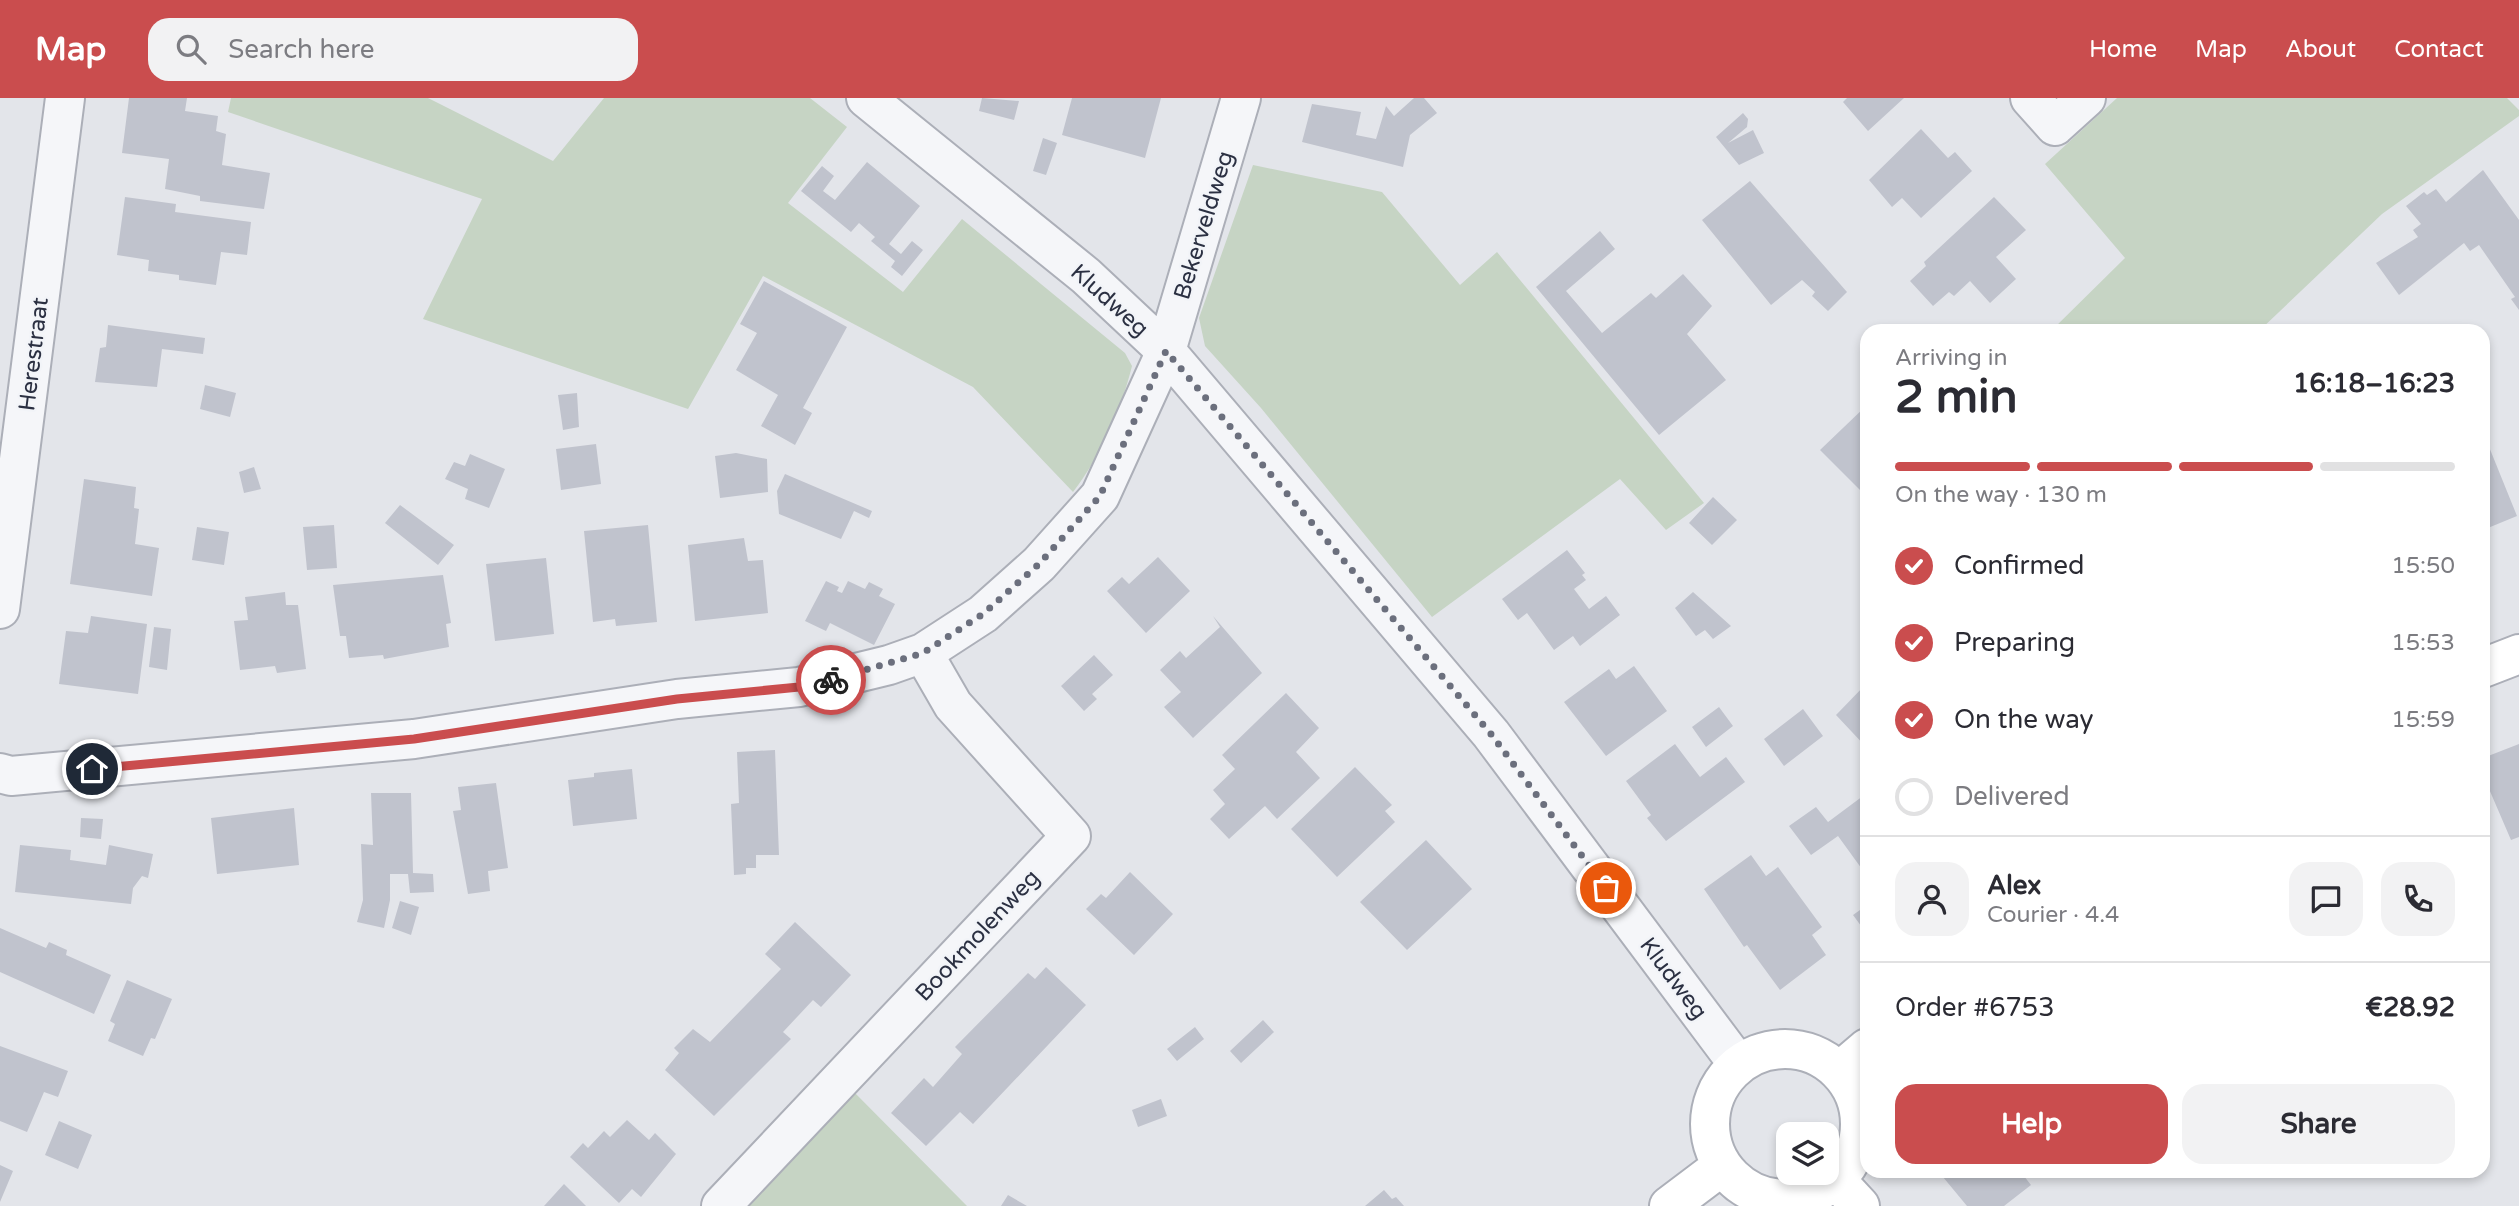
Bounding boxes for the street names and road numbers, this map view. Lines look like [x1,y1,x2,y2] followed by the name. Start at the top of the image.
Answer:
[1168,148,1240,303] street label: Bekerveldweg
[1065,258,1154,343] street label: Kludweg
[13,295,55,413] street label: Herestraat
[910,864,1046,1007] street label: Bookmolenweg
[1633,932,1713,1025] street label: Kludweg

